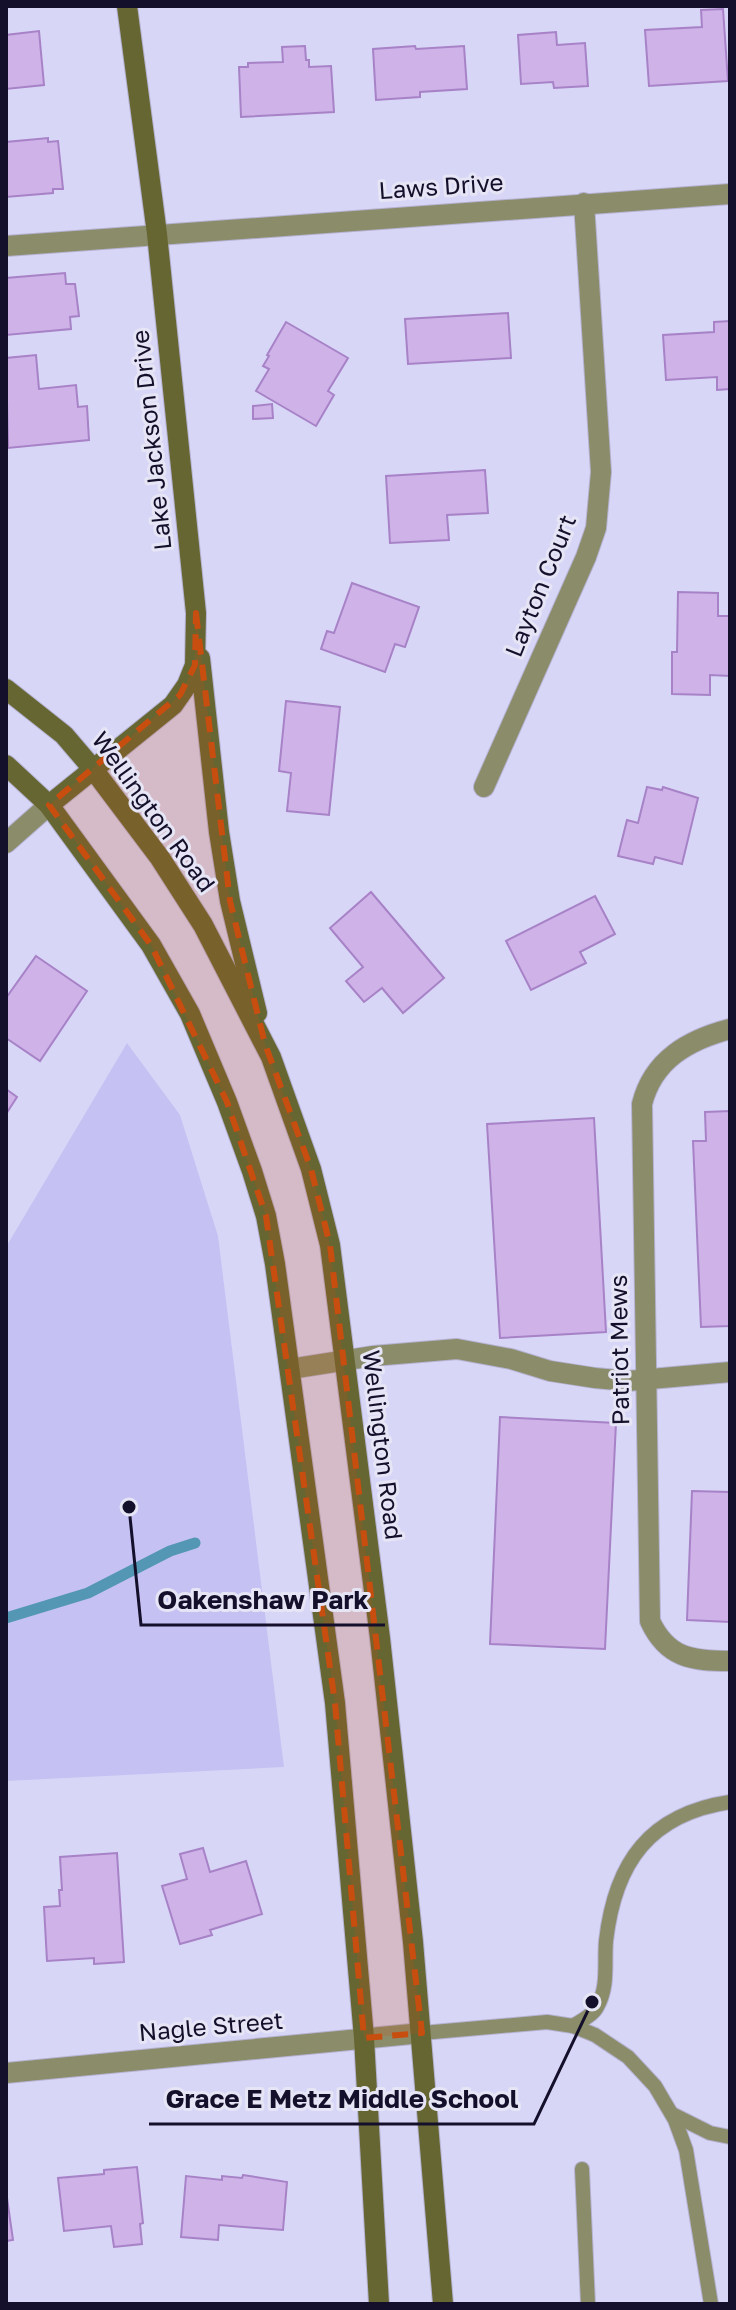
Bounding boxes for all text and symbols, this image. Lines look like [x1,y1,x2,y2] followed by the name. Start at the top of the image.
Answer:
[378,167,504,204] street label: Laws Drive
[125,329,176,552] street label: Lake Jackson Drive
[498,510,581,661] street label: Layton Court
[86,725,222,897] street label: Wellington Road
[603,1274,634,1426] street label: Patriot Mews
[357,1348,410,1541] street label: Wellington Road
[141,1575,385,1625] callout: Oakenshaw Park
[157,1584,369,1615] text: Oakenshaw Park
[137,2005,284,2046] street label: Nagle Street
[149,2074,534,2124] callout: Grace E Metz Middle School
[165,2083,519,2114] text: Grace E Metz Middle School

